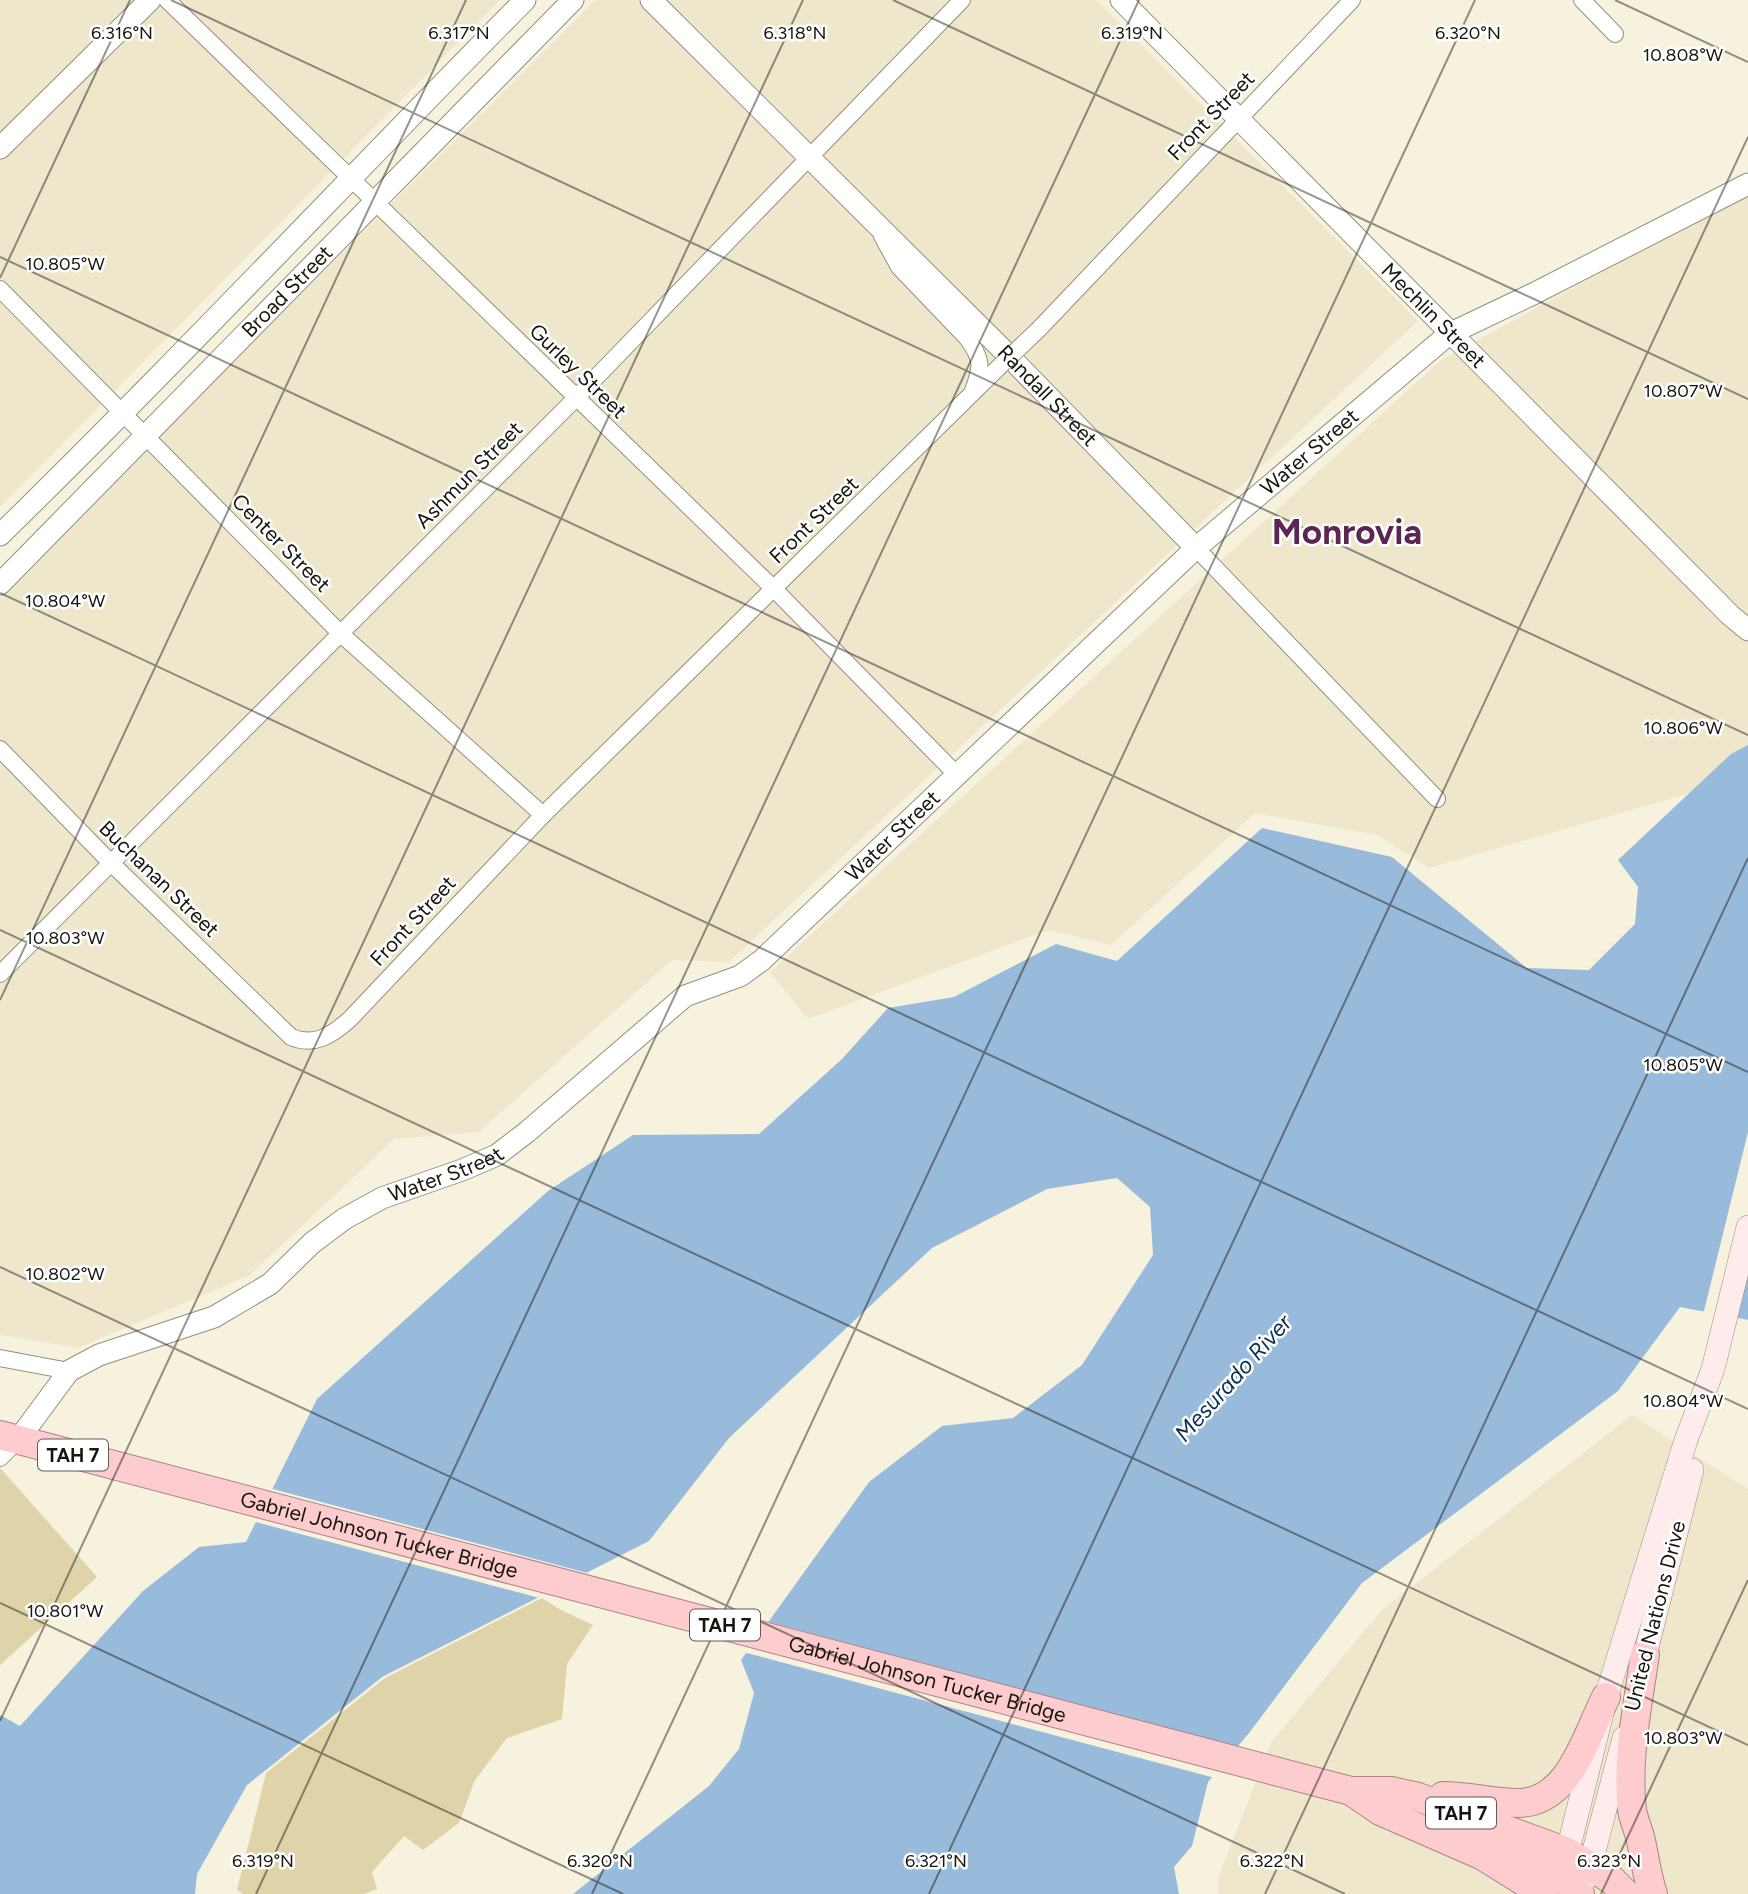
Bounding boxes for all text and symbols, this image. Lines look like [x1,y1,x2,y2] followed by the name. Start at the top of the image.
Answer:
[91,22,153,44] text: 6.316°N
[428,22,490,44] text: 6.317°N
[764,22,826,44] text: 6.318°N
[1101,22,1163,44] text: 6.319°N
[1435,22,1501,44] text: 6.320°N
[1643,44,1724,66] text: 10.808°W
[1162,66,1259,165] street label: Front Street
[236,240,337,342] street label: Broad Street
[25,253,106,275] text: 10.805°W
[1376,257,1491,373] street label: Mechlin Street
[524,318,632,423] street label: Gurley Street
[993,339,1103,451] street label: Randall Street
[1644,380,1723,402] text: 10.807°W
[1255,403,1363,500] street label: Water Street
[410,416,527,533] street label: Ashmun Street
[764,471,863,568] street label: Front Street
[227,488,336,597] street label: Center Street
[1272,511,1422,553] district label: Monrovia
[25,590,106,612] text: 10.804°W
[1643,717,1723,739] text: 10.806°W
[840,785,945,886] street label: Water Street
[94,815,224,942] street label: Buchanan Street
[365,870,461,971] street label: Front Street
[25,927,105,949] text: 10.803°W
[1643,1054,1724,1076] text: 10.805°W
[385,1141,509,1207] street label: Water Street
[25,1263,105,1285] text: 10.802°W
[1169,1308,1298,1447] water label: Mesurado River
[1643,1390,1724,1412] text: 10.804°W
[38,1440,108,1470] road number: TAH 7
[238,1486,521,1583] street label: Gabriel Johnson Tucker Bridge
[1619,1518,1690,1714] street label: United Nations Drive
[27,1600,104,1622] text: 10.801°W
[690,1610,760,1640] road number: TAH 7
[786,1630,1069,1727] street label: Gabriel Johnson Tucker Bridge
[1643,1727,1723,1749] text: 10.803°W
[1426,1798,1496,1828] road number: TAH 7
[232,1850,294,1872] text: 6.319°N
[567,1850,633,1872] text: 6.320°N
[905,1850,967,1872] text: 6.321°N
[1240,1850,1304,1872] text: 6.322°N
[1577,1850,1641,1872] text: 6.323°N

